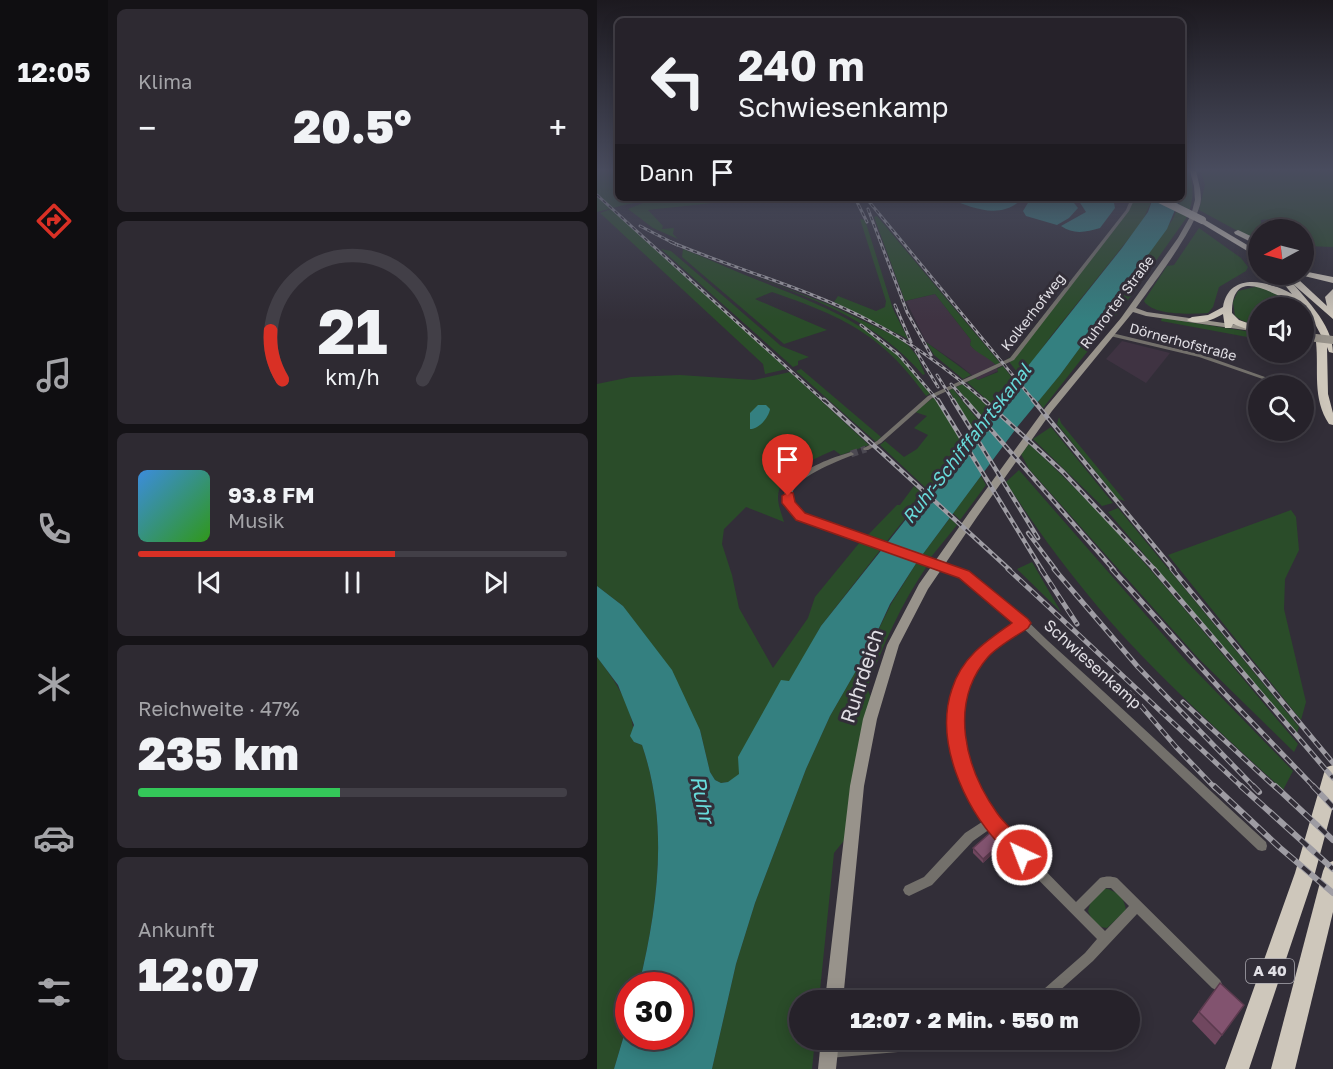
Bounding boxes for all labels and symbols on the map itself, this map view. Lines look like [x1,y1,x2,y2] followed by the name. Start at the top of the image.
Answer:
[1248,219,1314,285] north arrow
[1076,252,1157,352] street label: Ruhrorter Straße
[997,270,1068,354] street label: Kolkerhofweg
[1128,319,1239,364] street label: Dörnerhofstraße
[897,358,1036,527] water label: Ruhr-Schifffahrtskanal
[762,434,813,496] pin
[1040,615,1146,713] street label: Schwiesenkamp
[835,626,888,726] street label: Ruhrdeich
[685,773,721,828] water label: Ruhr
[990,823,1054,887] position arrow
[1246,959,1294,983] road number: A 40
[615,972,693,1050] speed limit sign: 30

